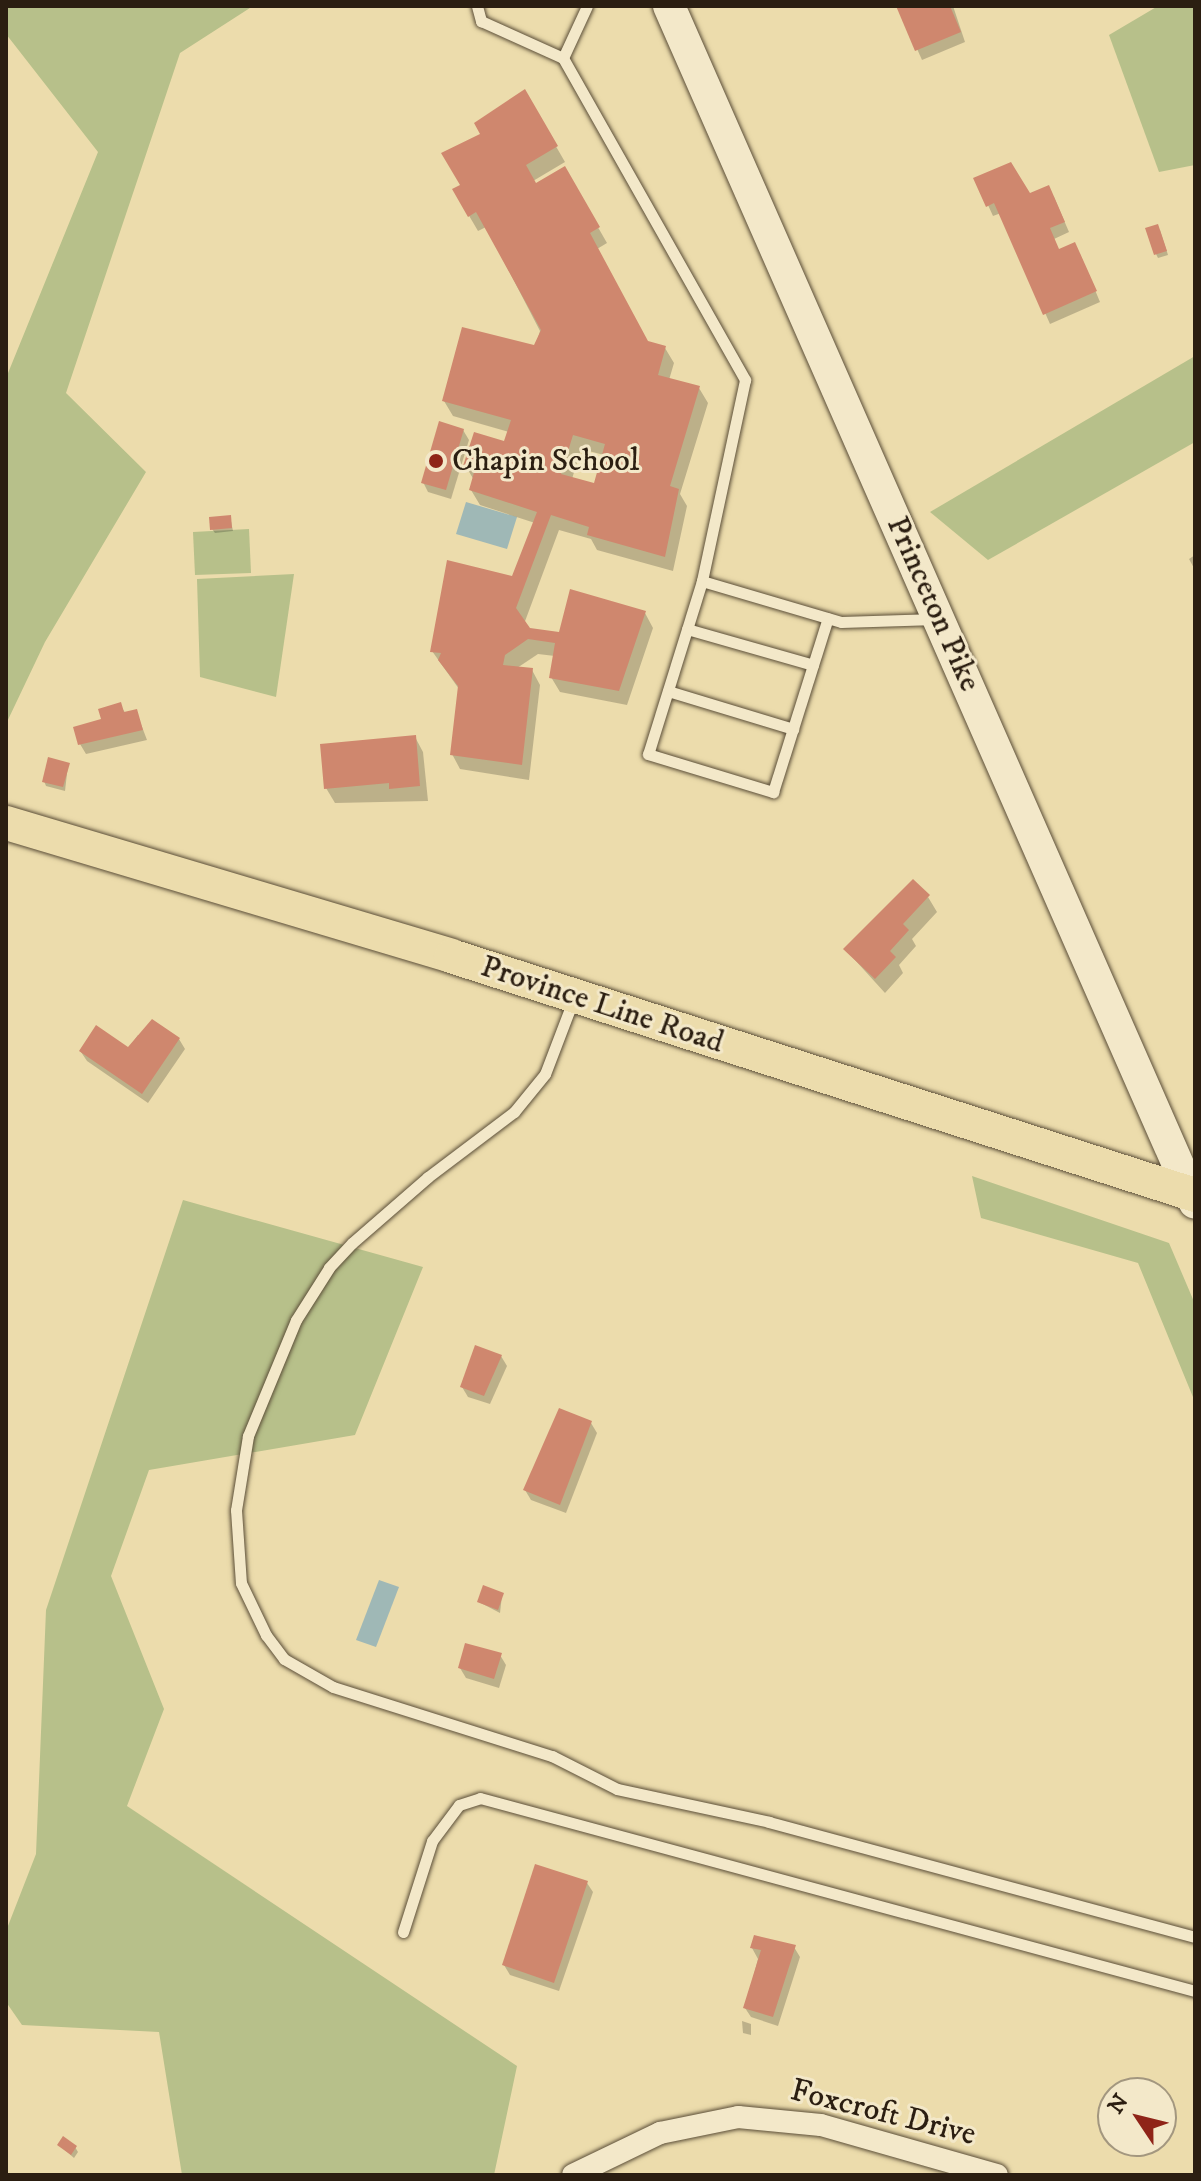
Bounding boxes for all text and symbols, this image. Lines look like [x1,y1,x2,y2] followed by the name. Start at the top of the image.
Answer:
[452,442,639,480] place label: Chapin School
[427,452,445,470] marker: Chapin School
[877,511,989,697] street label: Princeton Pike
[476,948,728,1062] street label: Province Line Road
[786,2071,980,2155] street label: Foxcroft Drive
[1097,2077,1177,2157] north arrow
[1102,2089,1135,2119] text: N

